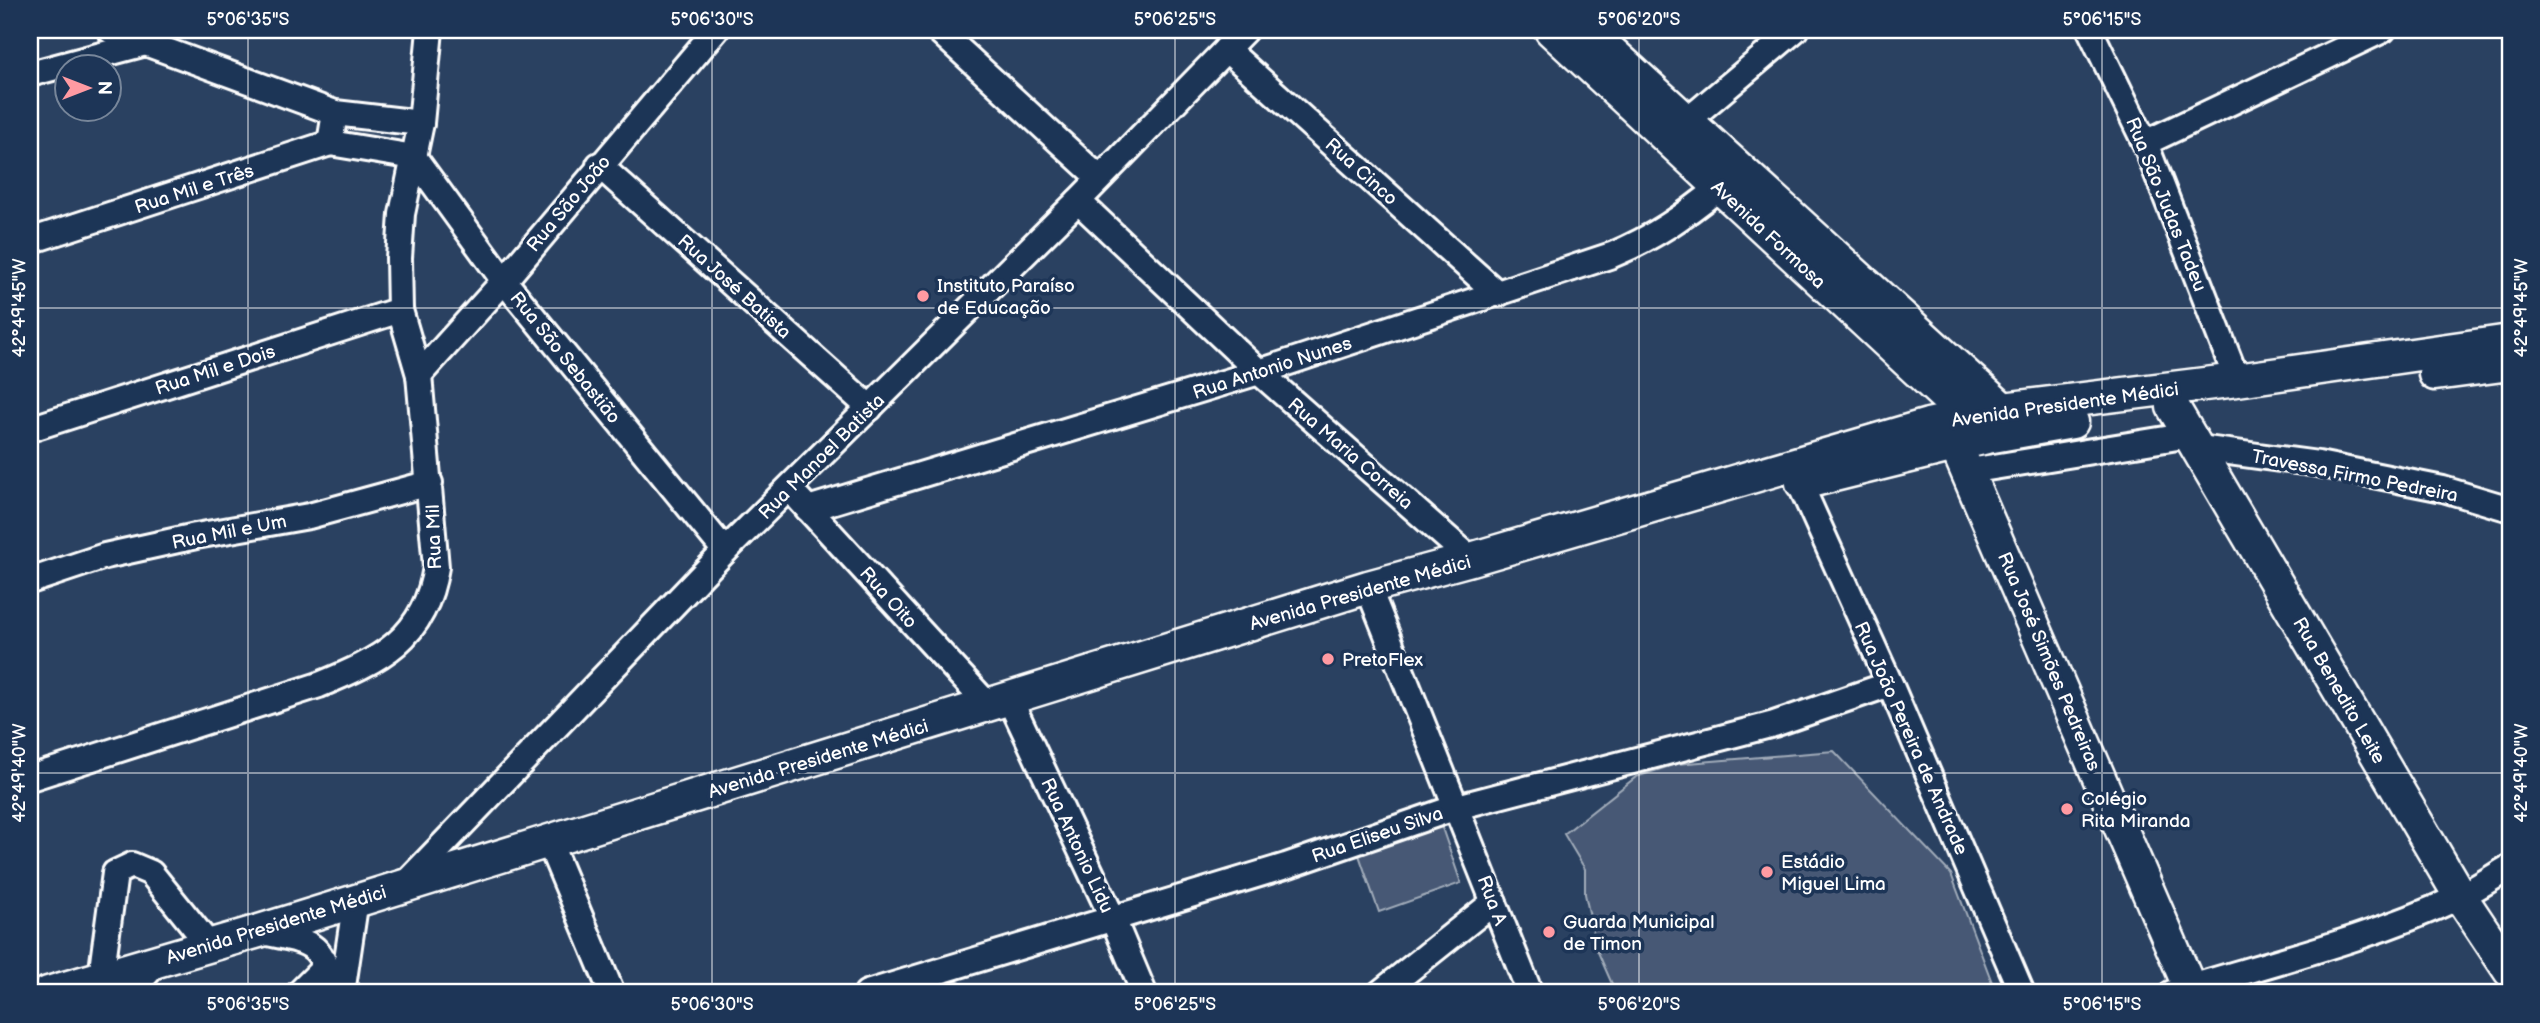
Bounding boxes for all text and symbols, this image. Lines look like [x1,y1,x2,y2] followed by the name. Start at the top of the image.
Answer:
[207,9,290,30] text: 5°06'35"S
[670,9,754,30] text: 5°06'30"S
[1134,9,1216,30] text: 5°06'25"S
[1598,9,1681,30] text: 5°06'20"S
[2063,9,2142,30] text: 5°06'15"S
[52,52,122,122] north arrow
[92,81,115,95] text: N
[2120,114,2211,295] street label: Rua São Judas Tadeu
[1320,134,1402,211] street label: Rua Cinco
[522,151,616,257] street label: Rua São João
[132,159,257,219] street label: Rua Mil e Três
[1706,176,1830,294] street label: Avenida Formosa
[673,230,795,344] street label: Rua José Batista
[9,258,30,358] text: 42°49'45"W
[2511,258,2532,358] text: 42°49'45"W
[937,275,1075,320] place label: Instituto Paraíso de Educação
[505,287,625,429] street label: Rua São Sebastião
[915,288,931,304] marker: Instituto Paraíso de Educação
[1190,332,1355,405] street label: Rua Antonio Nunes
[153,340,278,401] street label: Rua Mil e Dois
[1950,378,2180,433] street label: Avenida Presidente Médici
[754,389,890,525] street label: Rua Manoel Batista
[1283,393,1417,515] street label: Rua Maria Correia
[2250,445,2460,508] street label: Travessa Firmo Pedreira
[422,504,447,570] street label: Rua Mil
[170,510,289,555] street label: Rua Mil e Um
[1992,549,2105,774] street label: Rua José Simões Pedreiras
[1247,551,1474,636] street label: Avenida Presidente Médici
[854,562,922,634] street label: Rua Oito
[2287,613,2390,768] street label: Rua Benedito Leite
[1849,618,1973,859] street label: Rua João Pereira de Andrade
[1342,649,1423,672] place label: PretoFlex
[1320,651,1336,667] marker: PretoFlex
[706,715,931,804] street label: Avenida Presidente Médici
[9,723,30,823] text: 42°49'40"W
[2511,723,2532,823] text: 42°49'40"W
[1035,774,1118,917] street label: Rua Antonio Lidu
[2081,788,2191,833] place label: Colégio Rita Miranda
[2059,801,2075,817] marker: Colégio Rita Miranda
[1309,802,1446,869] street label: Rua Eliseu Silva
[1781,851,1886,896] place label: Estádio Miguel Lima
[1759,864,1775,880] marker: Estádio Miguel Lima
[1472,872,1512,929] street label: Rua A
[164,881,389,970] street label: Avenida Presidente Médici
[1563,911,1715,956] place label: Guarda Municipal de Timon
[1541,924,1557,940] marker: Guarda Municipal de Timon
[207,994,290,1015] text: 5°06'35"S
[670,994,754,1015] text: 5°06'30"S
[1134,994,1216,1015] text: 5°06'25"S
[1598,994,1681,1015] text: 5°06'20"S
[2063,994,2142,1015] text: 5°06'15"S

